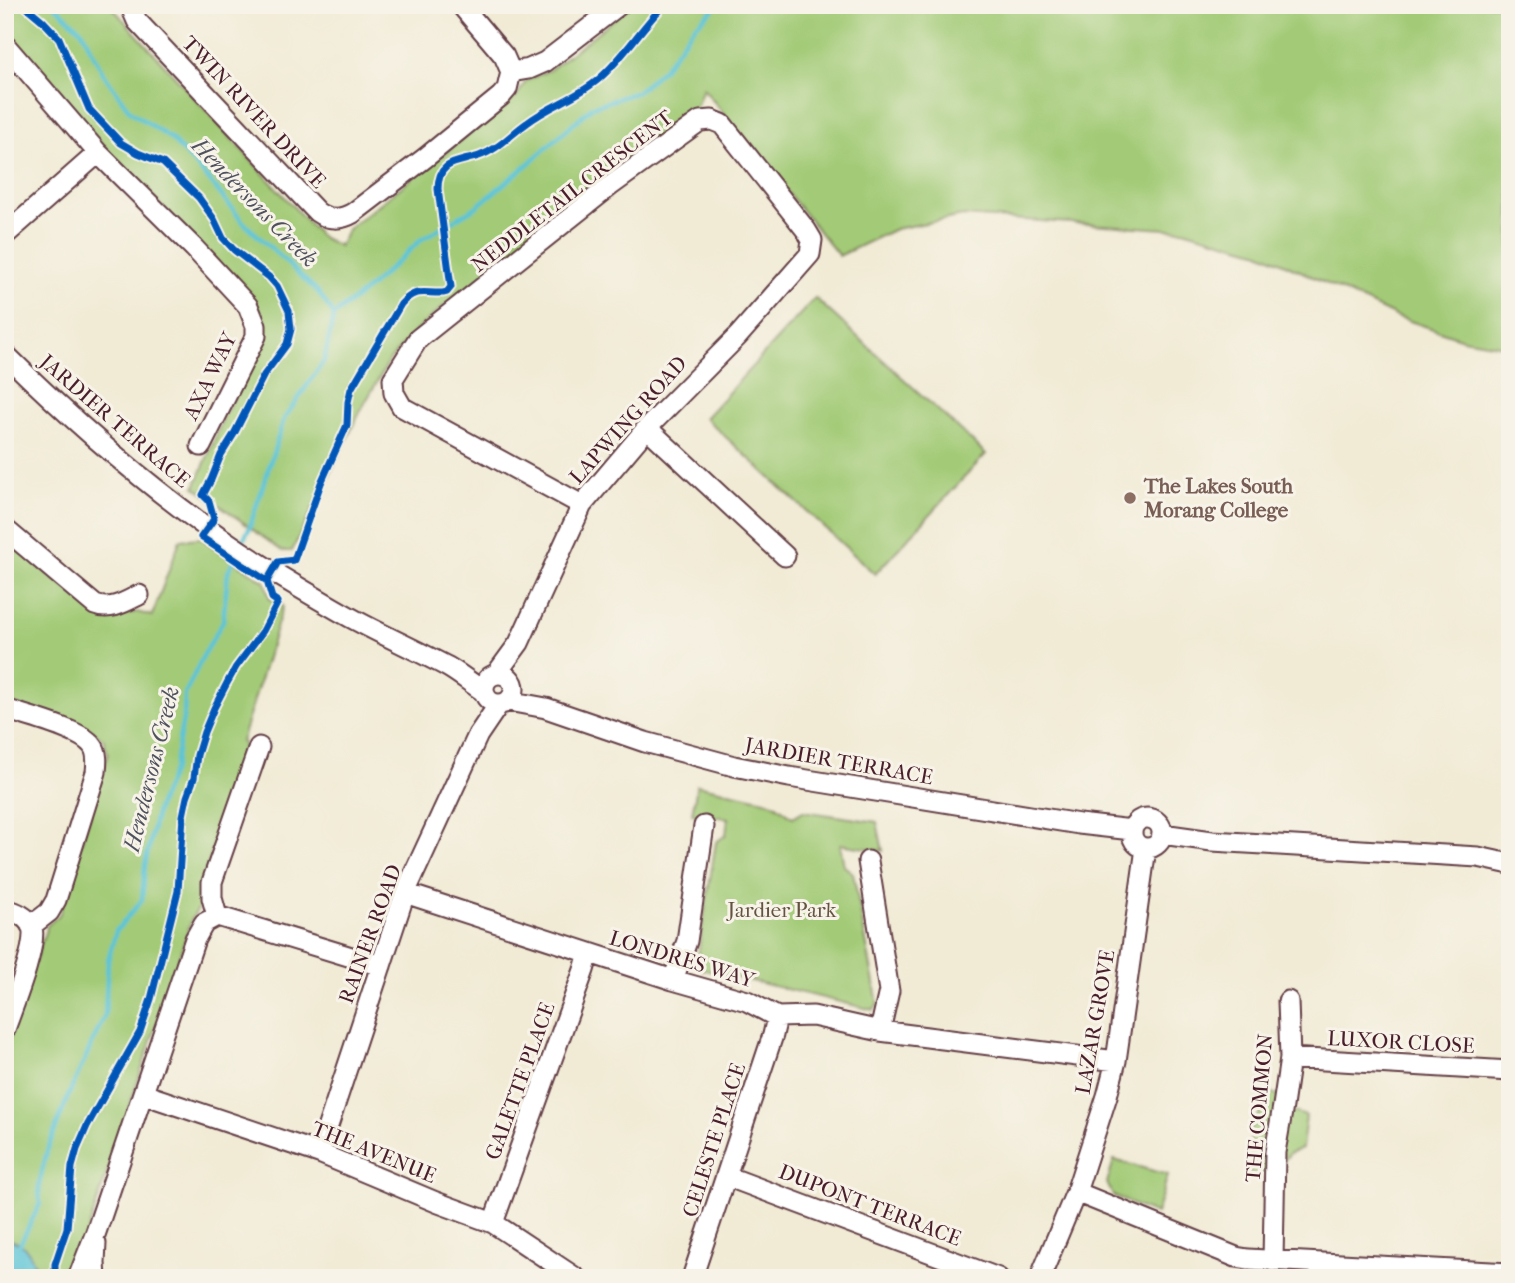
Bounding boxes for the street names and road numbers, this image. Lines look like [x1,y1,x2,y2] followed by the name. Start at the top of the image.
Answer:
[177,31,331,193] street label: TWIN RIVER DRIVE
[467,105,678,277] street label: NEDDLETAIL CRESCENT
[178,328,242,425] street label: AXA WAY
[34,348,195,493] street label: JARDIER TERRACE
[564,351,692,489] street label: LAPWING ROAD
[741,732,935,789] street label: JARDIER TERRACE
[334,861,406,1007] street label: RAINER ROAD
[606,925,758,993] street label: LONDRES WAY
[1070,948,1120,1096] street label: LAZAR GROVE
[480,999,560,1163] street label: GALETTE PLACE
[1327,1026,1476,1058] street label: LUXOR CLOSE
[1241,1033,1277,1183] street label: THE COMMON
[678,1060,750,1220] street label: CELESTE PLACE
[308,1116,440,1188] street label: THE AVENUE
[775,1159,965,1251] street label: DUPONT TERRACE

